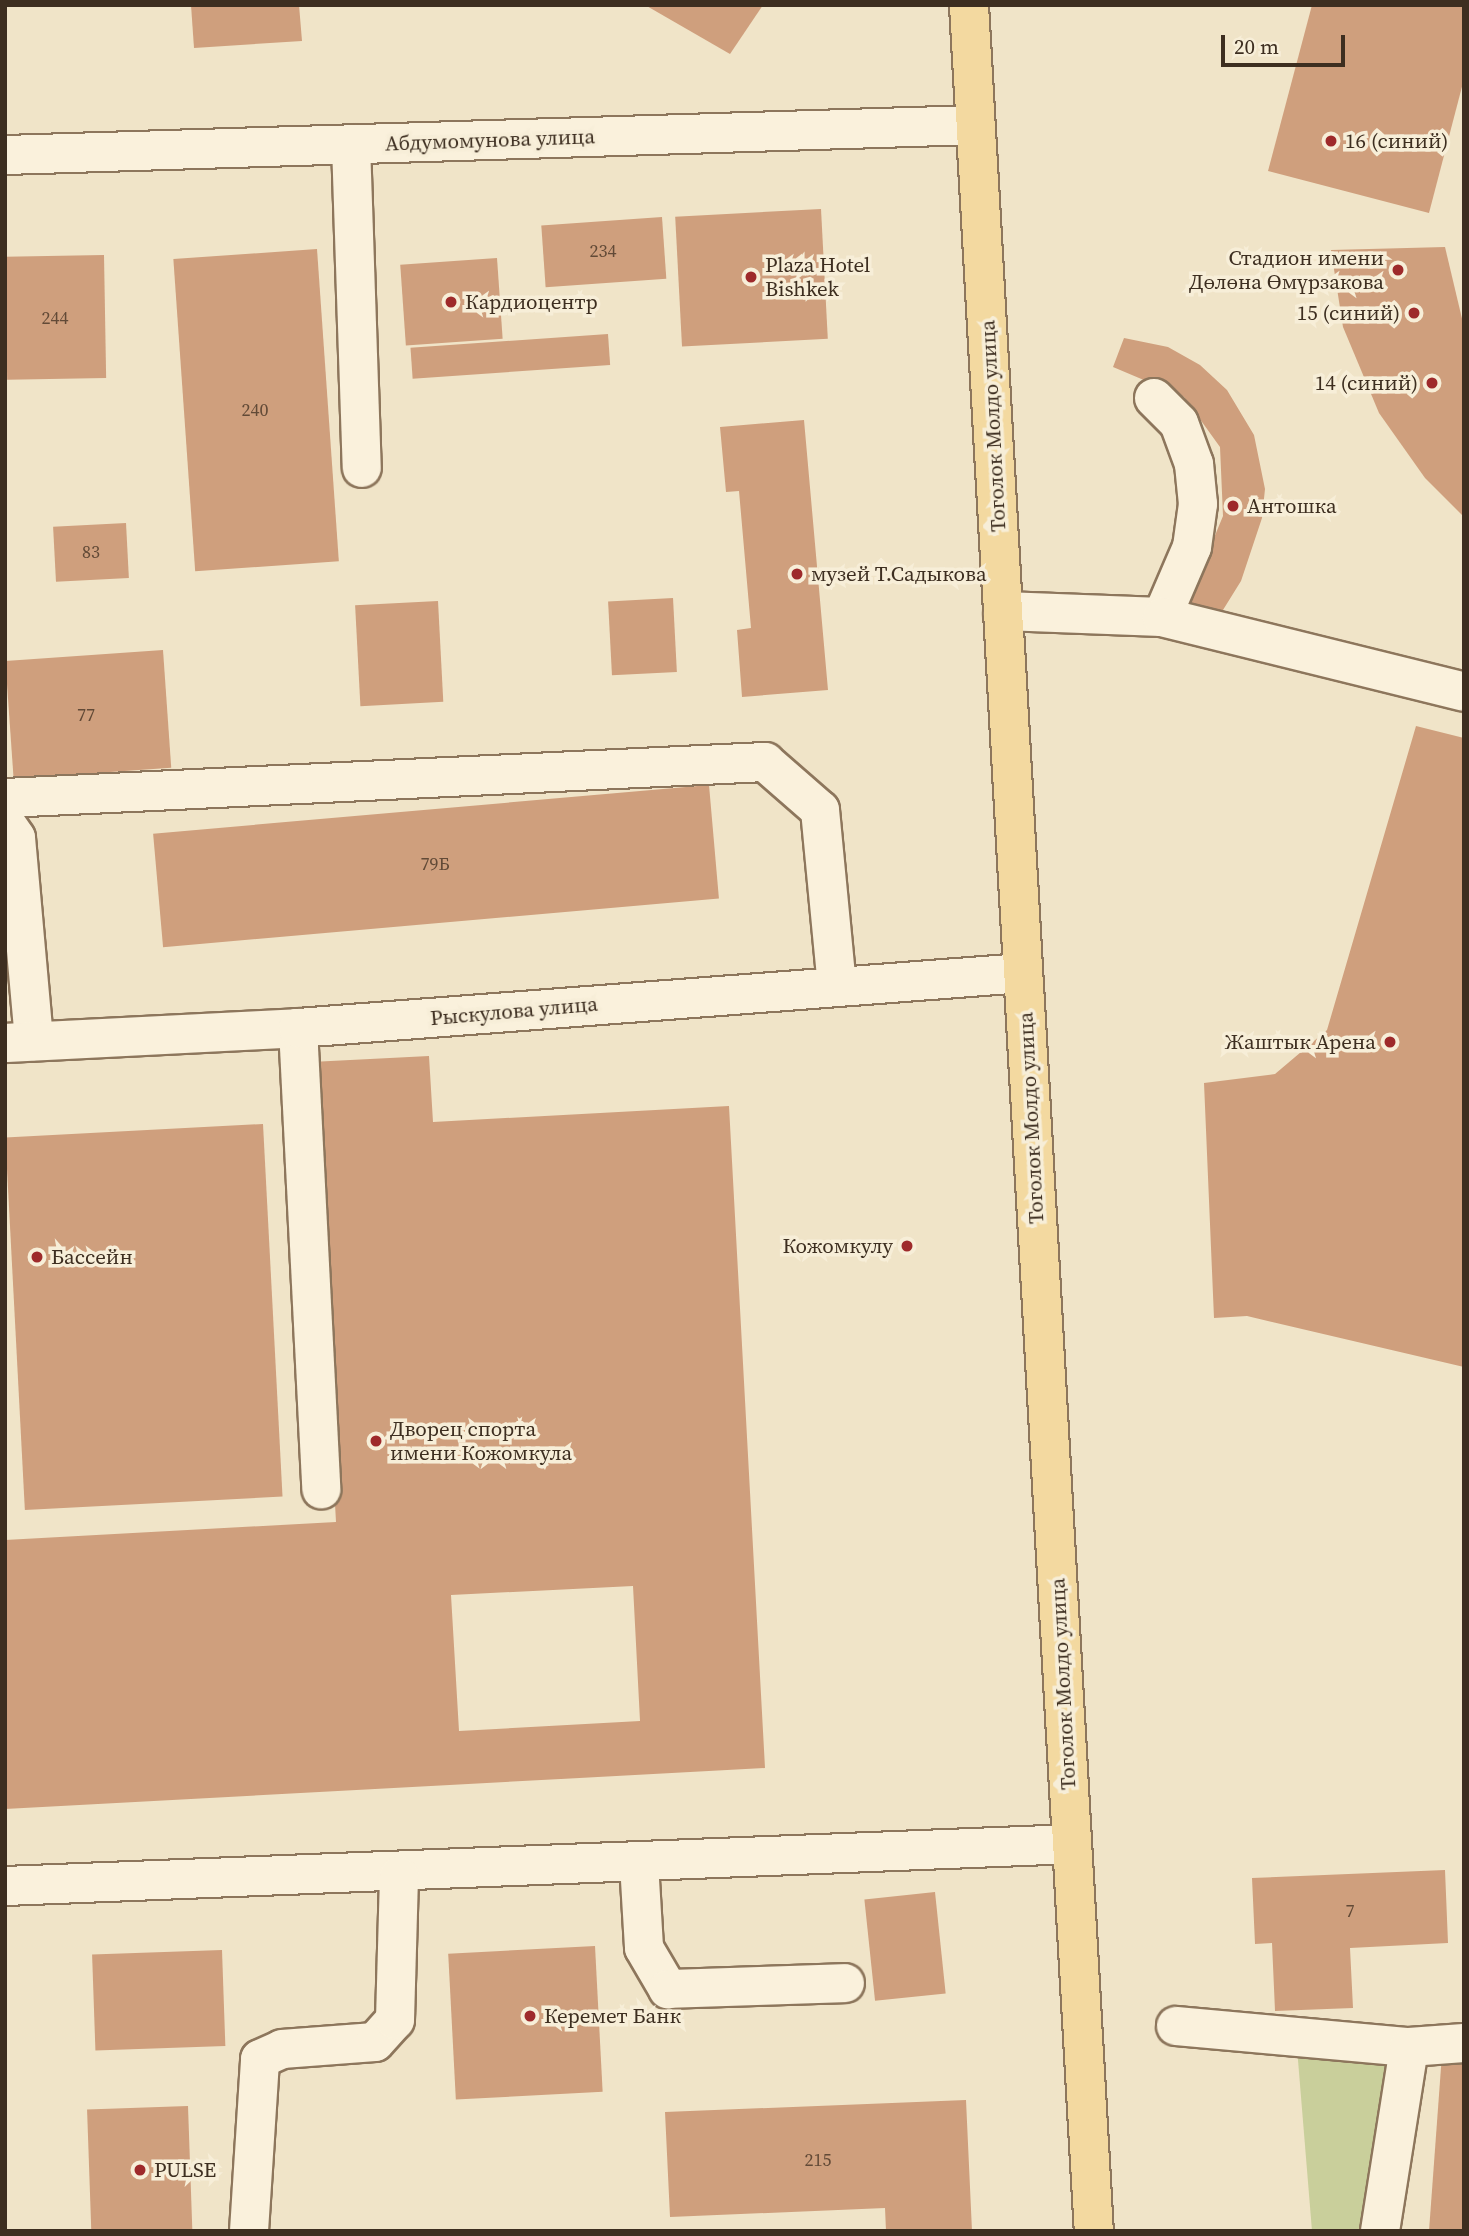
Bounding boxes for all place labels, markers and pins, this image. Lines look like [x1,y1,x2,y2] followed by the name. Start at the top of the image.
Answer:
[1345,128,1448,154] place label: 16 (синий)
[1323,133,1339,149] marker: 16 (синий)
[1189,245,1384,295] place label: Стадион имени Дөлөна Өмүрзакова
[765,252,870,302] place label: Plaza Hotel Bishkek
[1390,262,1406,278] marker: Стадион имени Дөлөна Өмүрзакова
[743,269,759,285] marker: Plaza Hotel Bishkek
[465,289,598,315] place label: Кардиоцентр
[443,294,459,310] marker: Кардиоцентр
[1297,300,1400,326] place label: 15 (синий)
[1406,305,1422,321] marker: 15 (синий)
[1315,370,1418,396] place label: 14 (синий)
[1424,375,1440,391] marker: 14 (синий)
[1247,493,1337,519] place label: Антошка
[1225,498,1241,514] marker: Антошка
[811,561,987,587] place label: музей Т.Садыкова
[789,566,805,582] marker: музей Т.Садыкова
[1225,1029,1376,1055] place label: Жаштык Арена
[1382,1034,1398,1050] marker: Жаштык Арена
[782,1233,893,1259] place label: Кожомкулу
[899,1238,915,1254] marker: Кожомкулу
[51,1244,133,1270] place label: Бассейн
[29,1249,45,1265] marker: Бассейн
[390,1416,572,1466] place label: Дворец спорта имени Кожомкула
[368,1433,384,1449] marker: Дворец спорта имени Кожомкула
[544,2003,681,2029] place label: Керемет Банк
[522,2008,538,2024] marker: Керемет Банк
[154,2157,216,2183] place label: PULSE
[132,2162,148,2178] marker: PULSE

